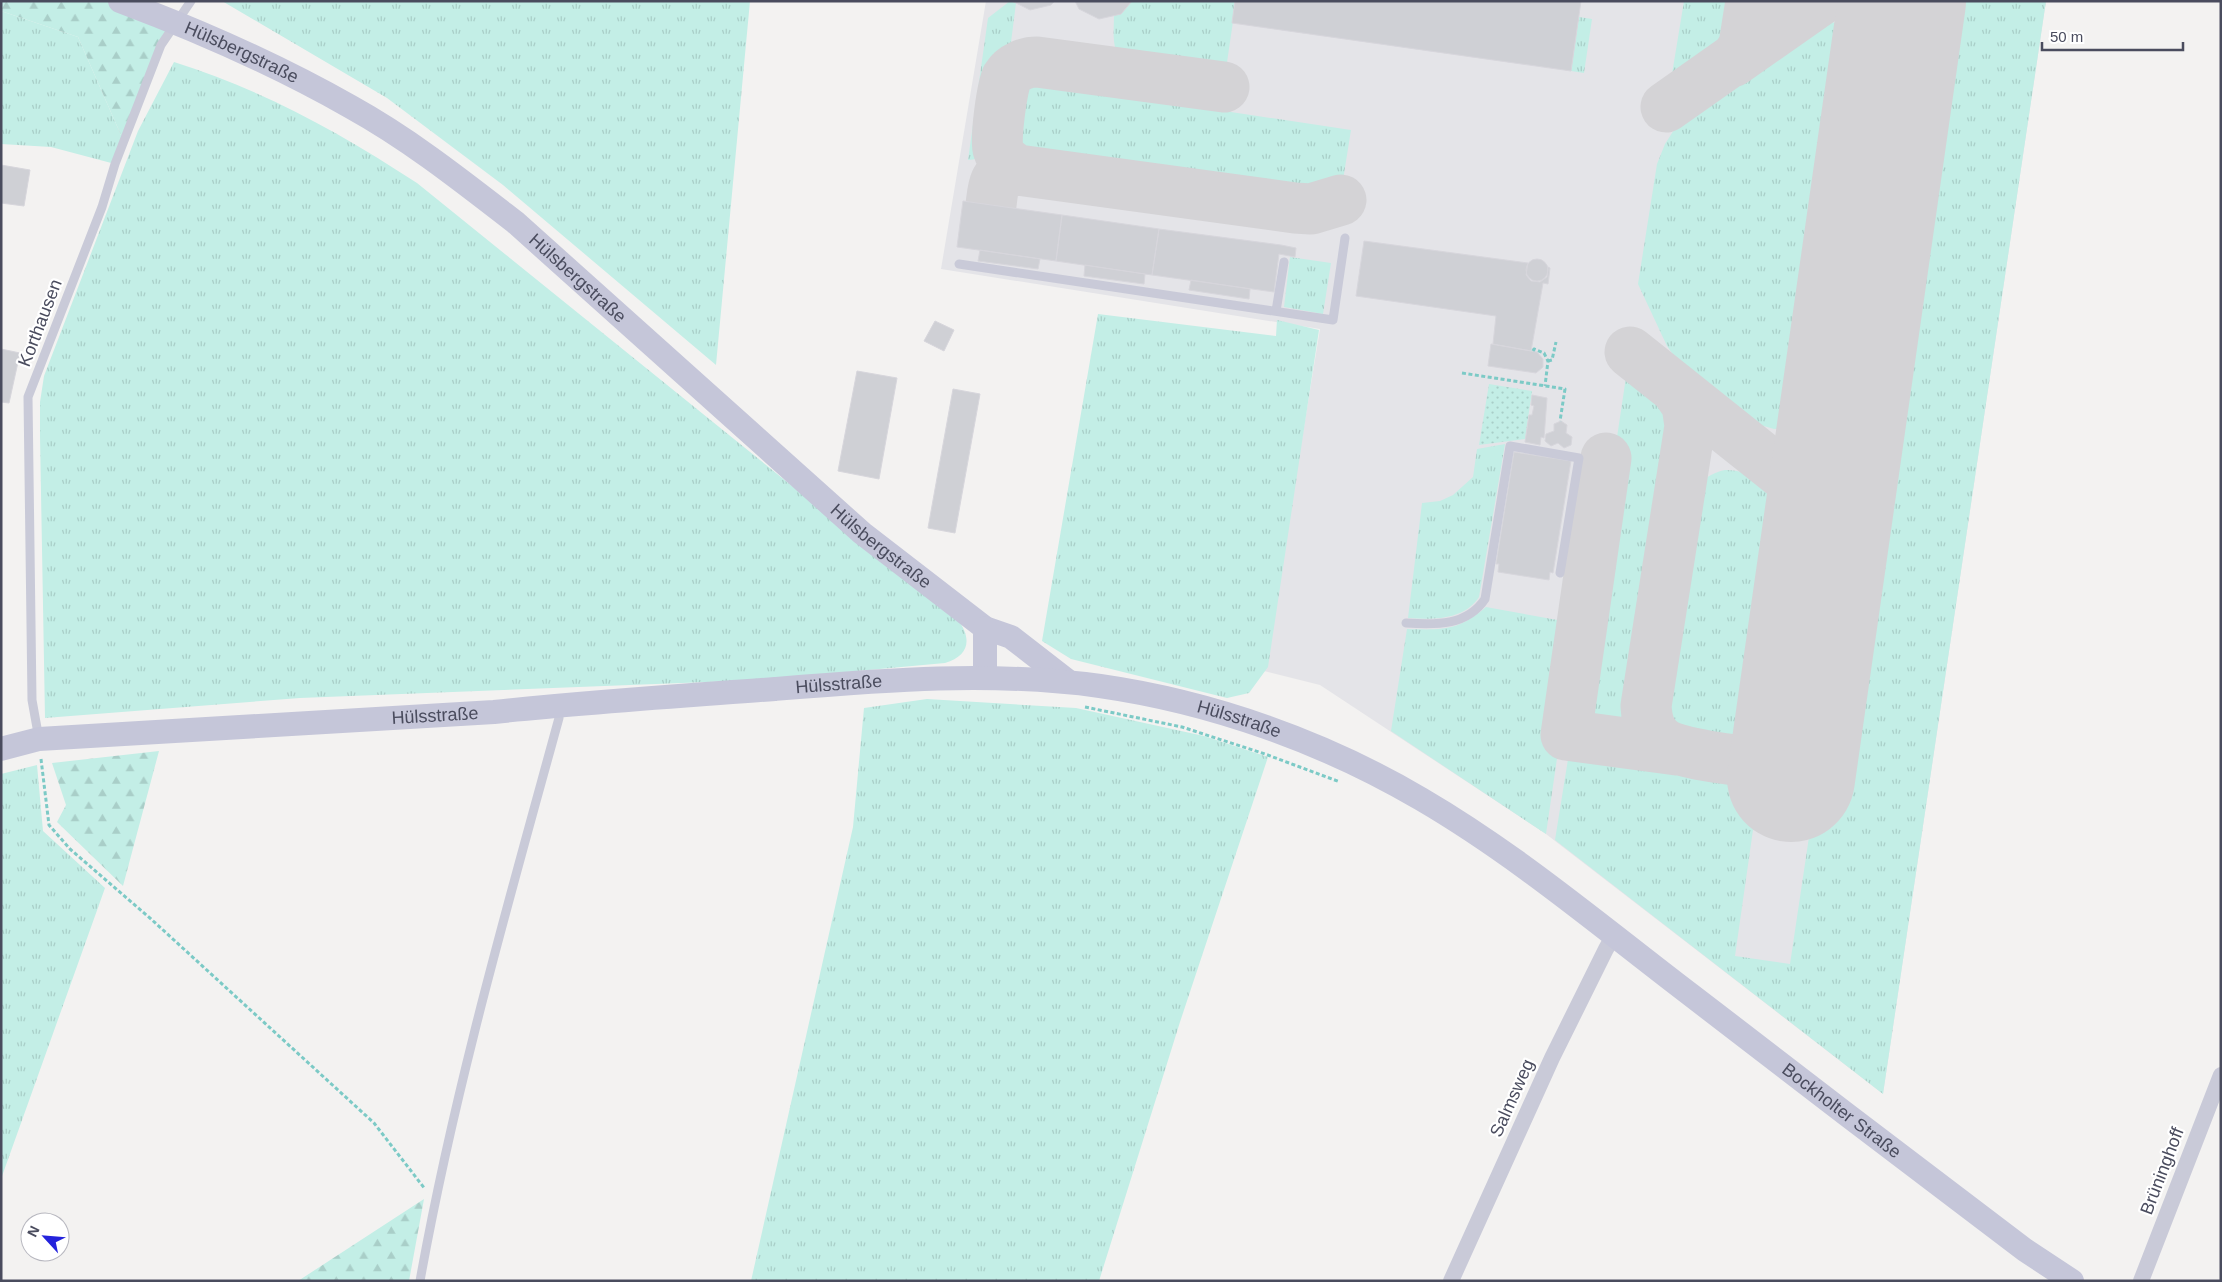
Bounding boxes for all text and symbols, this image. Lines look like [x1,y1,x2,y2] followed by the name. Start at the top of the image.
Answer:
[182,18,302,87] street label: Hülsbergstraße
[2042,20,2183,52] scale bar
[2050,28,2083,45] text: 50 m
[525,230,630,327] street label: Hülsbergstraße
[14,276,66,370] street label: Korthausen
[827,500,935,593] street label: Hülsbergstraße
[795,671,883,697] street label: Hülsstraße
[1195,696,1284,742] street label: Hülsstraße
[391,703,479,728] street label: Hülsstraße
[1486,1056,1538,1140] street label: Salmsweg
[1778,1059,1905,1162] street label: Bockholter Straße
[2136,1124,2188,1217] street label: Brüninghoff
[20,1212,70,1262] north arrow
[24,1223,43,1239] text: N

